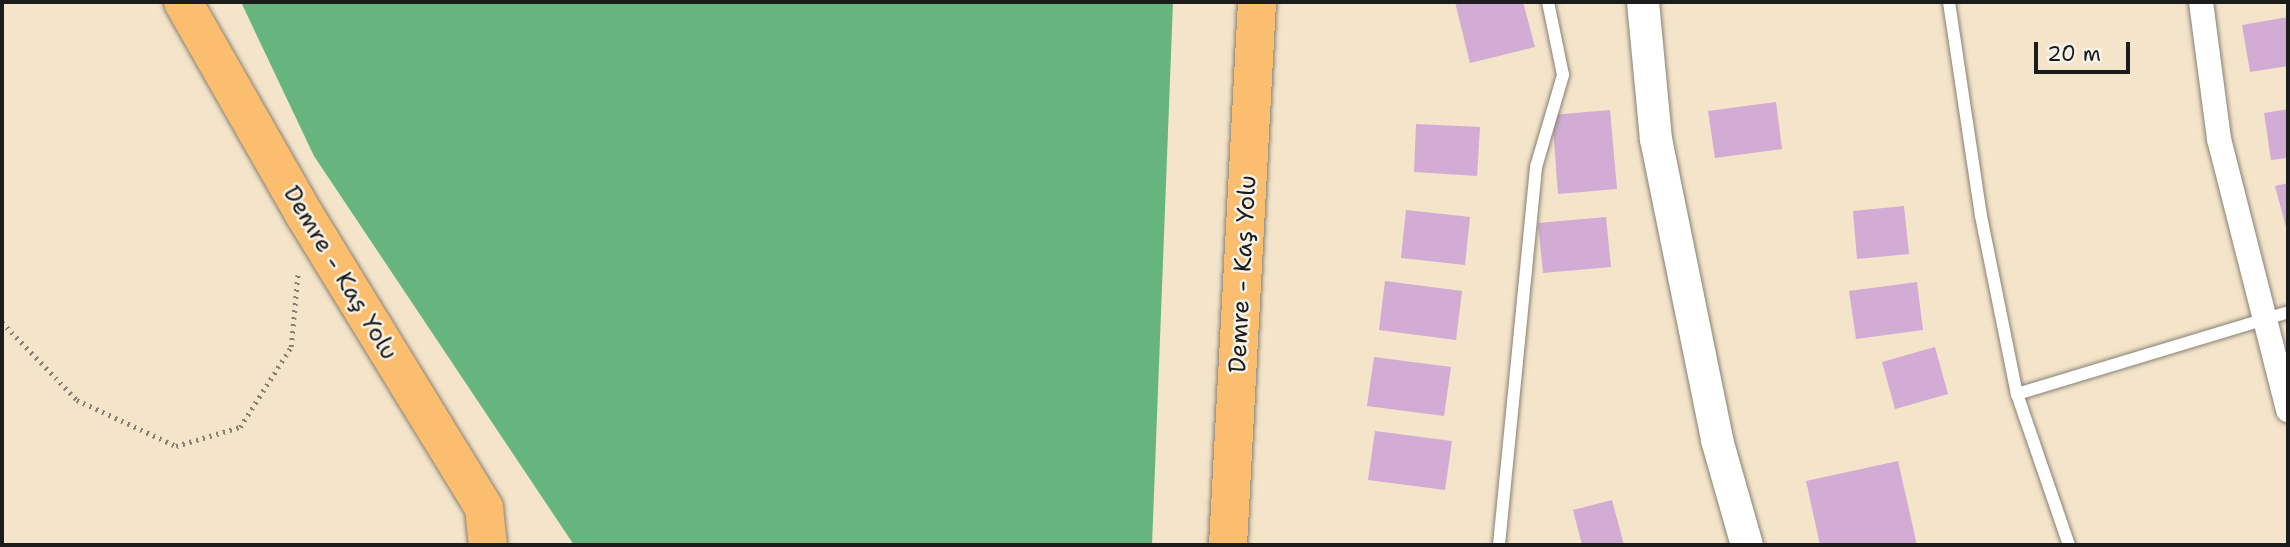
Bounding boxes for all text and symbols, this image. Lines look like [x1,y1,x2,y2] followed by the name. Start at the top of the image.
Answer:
[2038,28,2134,72] scale bar
[2047,40,2101,68] text: 20 m
[1223,174,1263,374] street label: Demre - Kaş Yolu
[277,181,403,365] street label: Demre - Kaş Yolu

